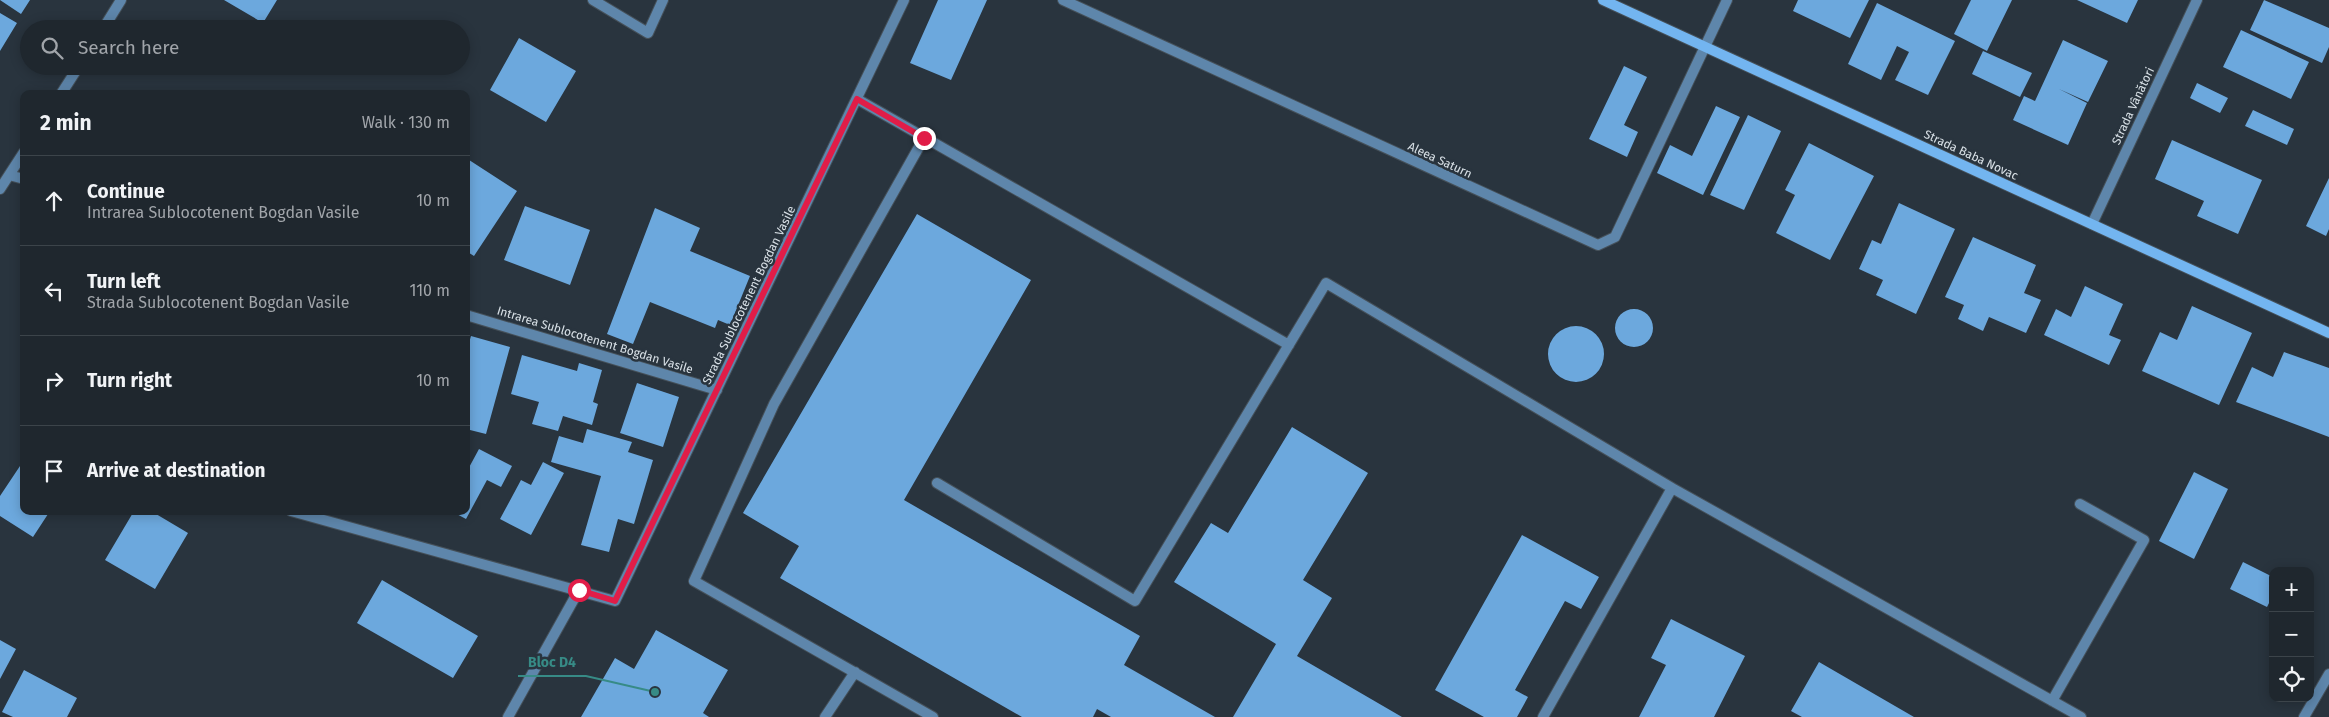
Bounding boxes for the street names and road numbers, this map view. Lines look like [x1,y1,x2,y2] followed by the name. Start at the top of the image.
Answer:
[2109,65,2157,147] street label: Strada Vânători
[1922,127,2020,183] street label: Strada Baba Novac
[1406,139,1474,181] street label: Aleea Saturn
[700,203,798,387] street label: Strada Sublocotenent Bogdan Vasile
[495,303,695,377] street label: Intrarea Sublocotenent Bogdan Vasile

